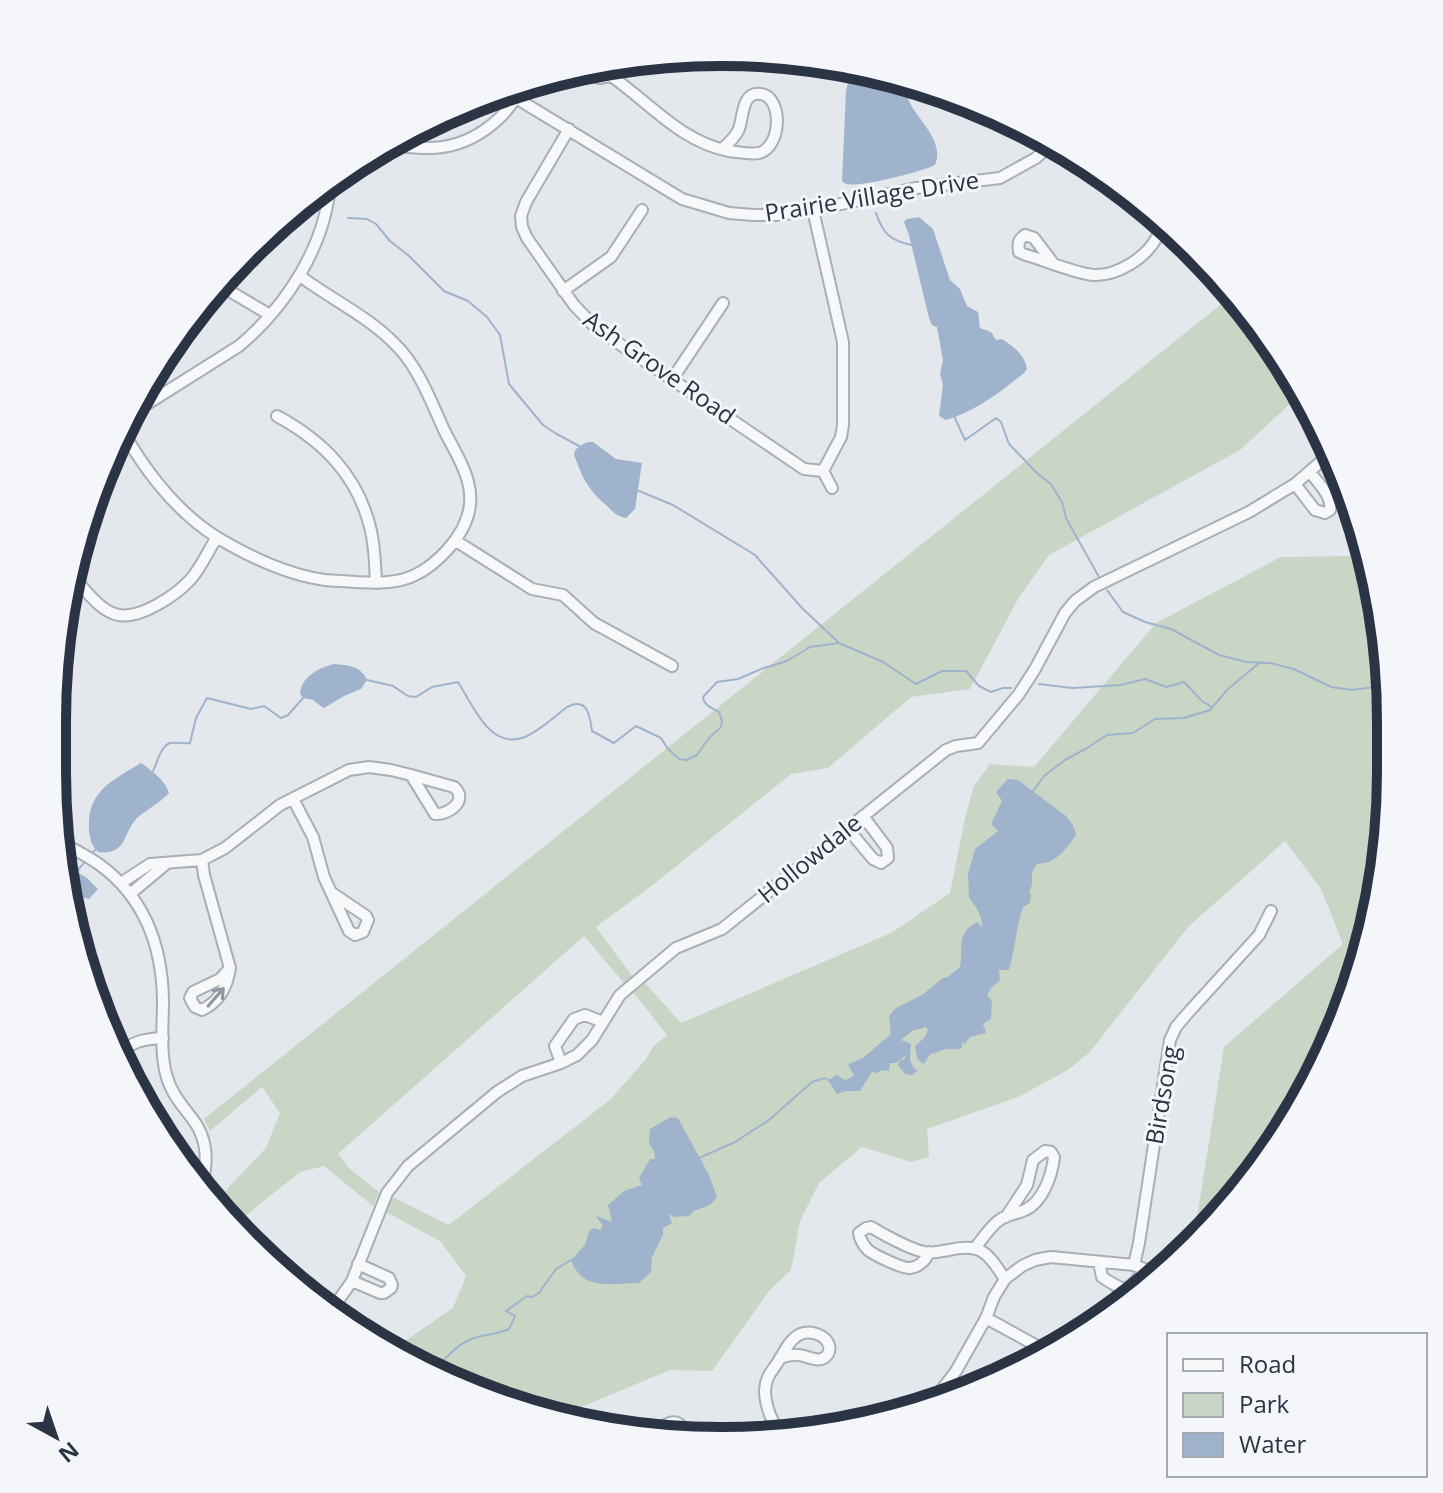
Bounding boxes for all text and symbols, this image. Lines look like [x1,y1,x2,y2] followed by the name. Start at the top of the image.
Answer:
[762,162,981,229] street label: Prairie Village Drive
[577,302,742,431] street label: Ash Grove Road
[750,806,868,910] street label: Hollowdale
[207,988,225,1008] one-way arrow
[1137,1043,1186,1147] street label: Birdsong
[1167,1333,1427,1477] legend
[1239,1347,1296,1380] text: Road
[1239,1387,1290,1420] text: Park
[16,1397,96,1477] north arrow
[1239,1427,1307,1460] text: Water
[53,1436,86,1470] text: N

